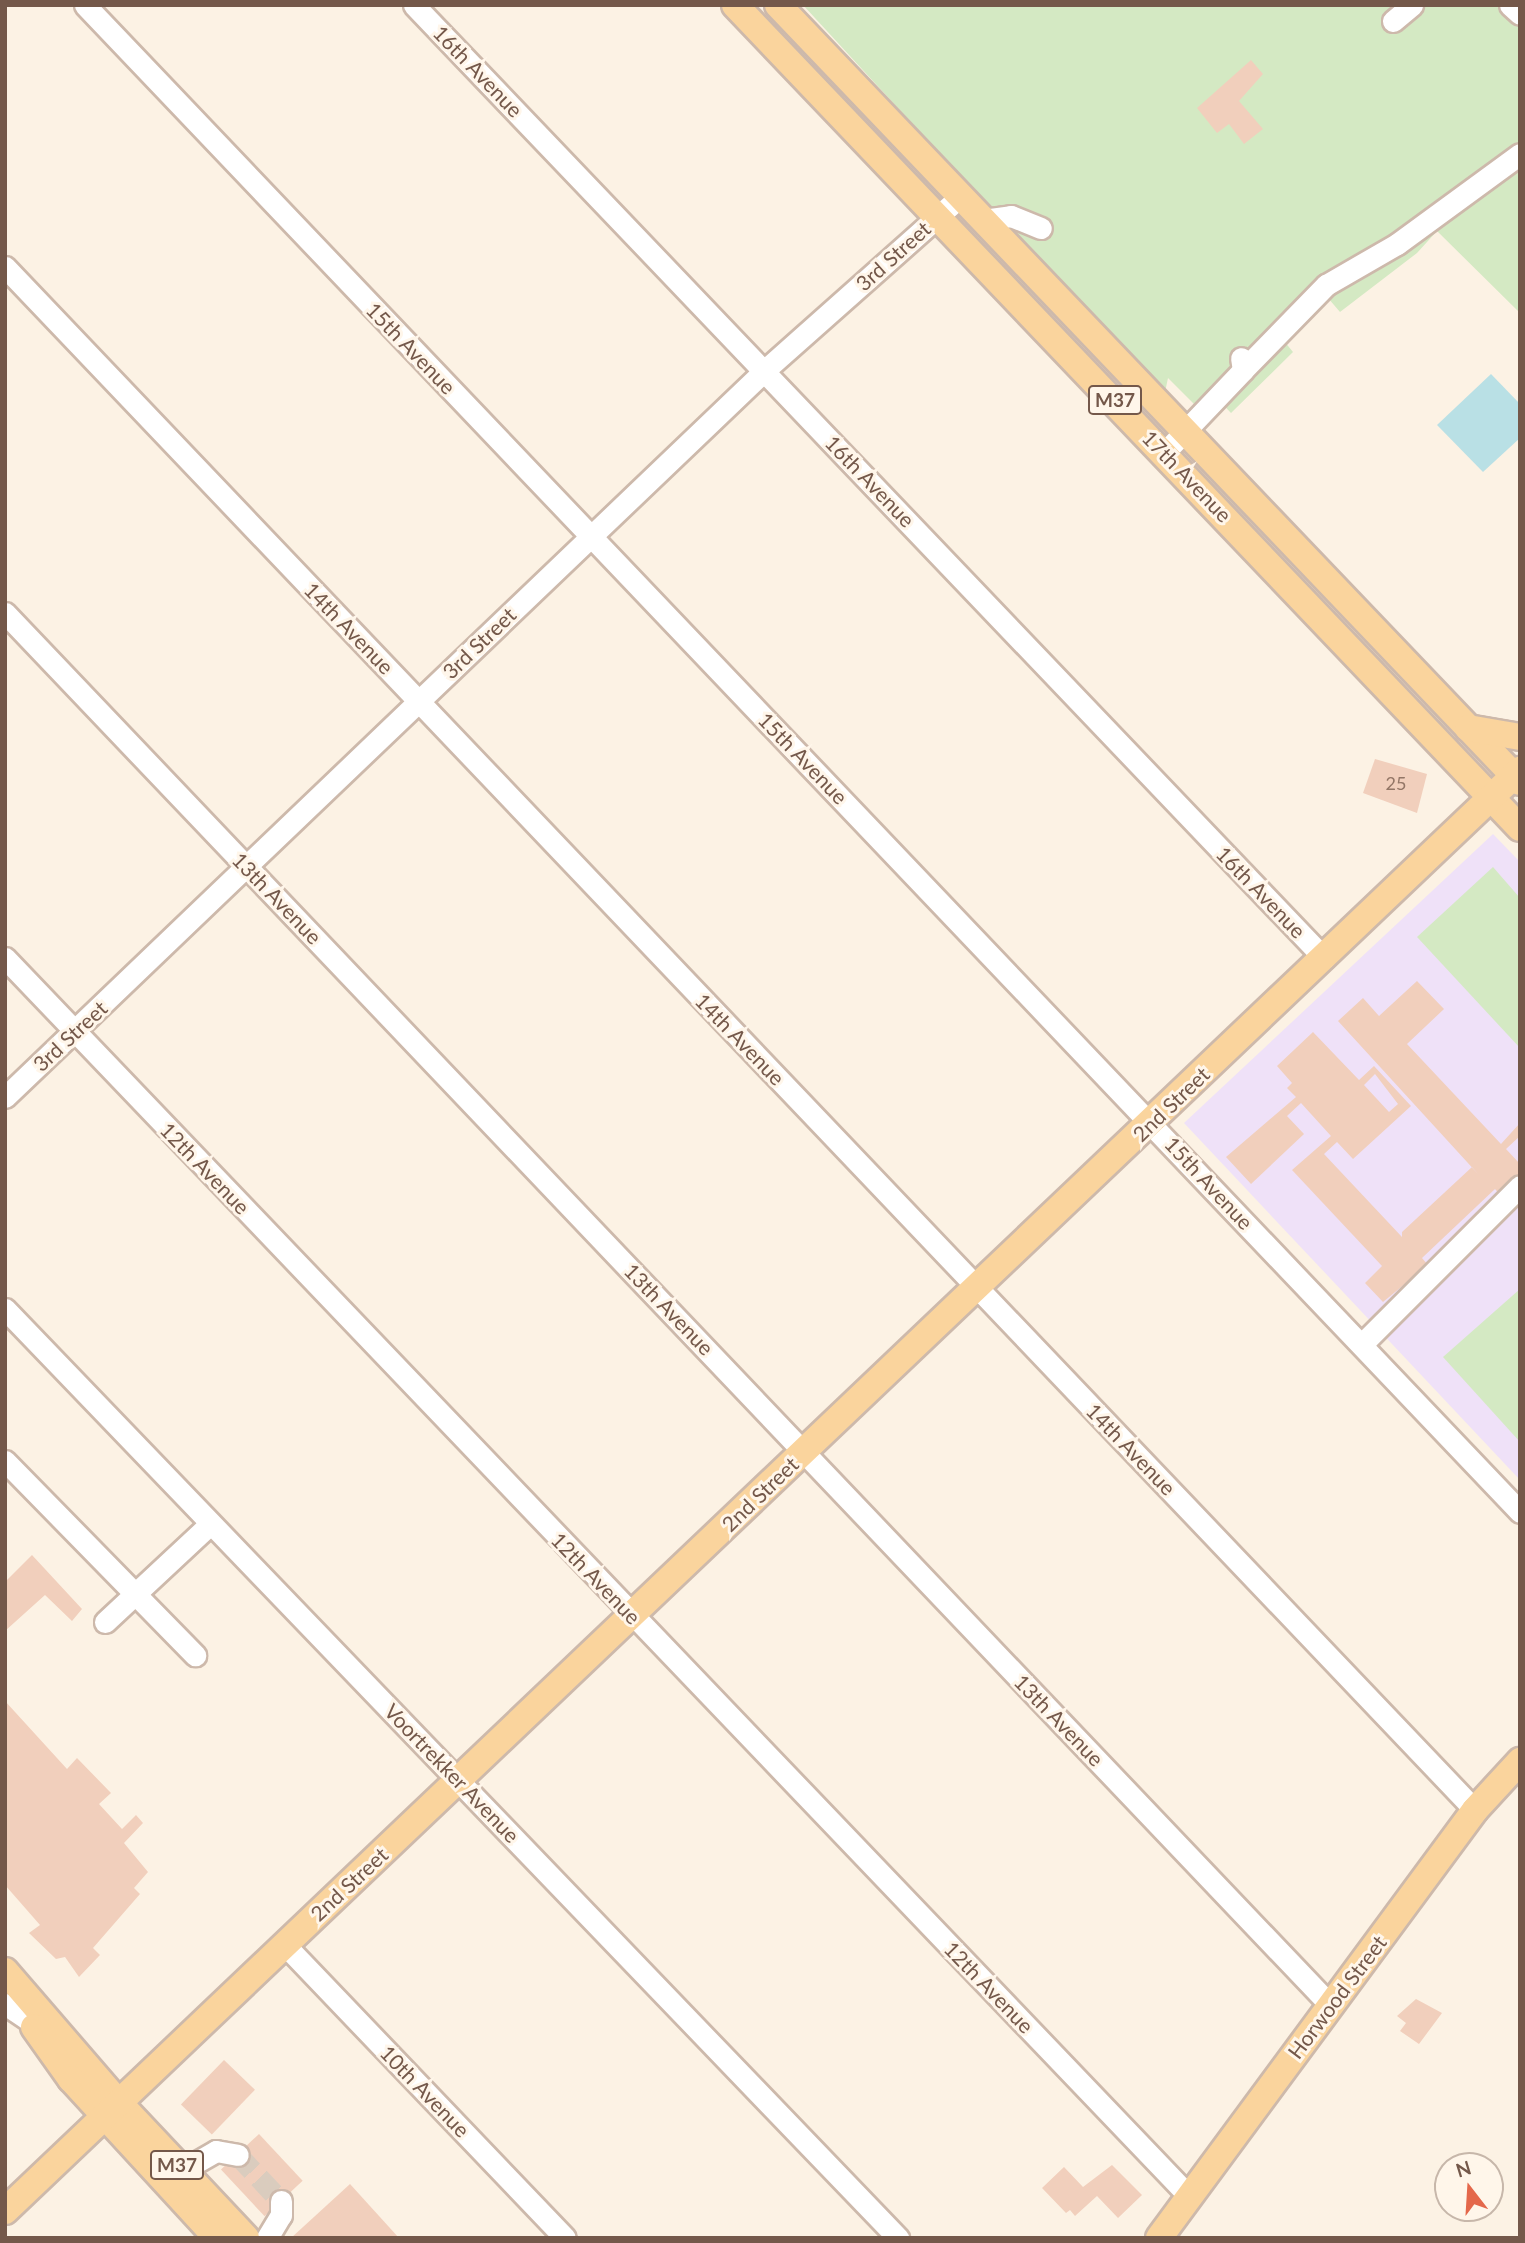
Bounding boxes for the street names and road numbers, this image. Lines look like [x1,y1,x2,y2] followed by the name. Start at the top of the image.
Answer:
[428,20,528,122] street label: 16th Avenue
[850,216,936,296] street label: 3rd Street
[361,297,461,399] street label: 15th Avenue
[1087,384,1143,416] road number: M37
[1137,425,1237,527] street label: 17th Avenue
[820,430,920,532] street label: 16th Avenue
[299,577,399,679] street label: 14th Avenue
[437,602,521,684] street label: 3rd Street
[753,707,853,809] street label: 15th Avenue
[1211,841,1311,943] street label: 16th Avenue
[227,847,327,949] street label: 13th Avenue
[690,988,790,1090] street label: 14th Avenue
[28,995,112,1077] street label: 3rd Street
[1128,1061,1214,1147] street label: 2nd Street
[155,1117,255,1219] street label: 12th Avenue
[1159,1131,1259,1235] street label: 15th Avenue
[619,1258,719,1360] street label: 13th Avenue
[1081,1398,1181,1500] street label: 14th Avenue
[717,1451,803,1537] street label: 2nd Street
[546,1527,646,1629] street label: 12th Avenue
[1009,1669,1109,1771] street label: 13th Avenue
[379,1698,525,1848] street label: Voortrekker Avenue
[305,1842,393,1926] street label: 2nd Street
[1282,1930,1392,2064] street label: Horwood Street
[939,1936,1039,2038] street label: 12th Avenue
[375,2040,475,2142] street label: 10th Avenue
[149,2150,205,2180] road number: M37

